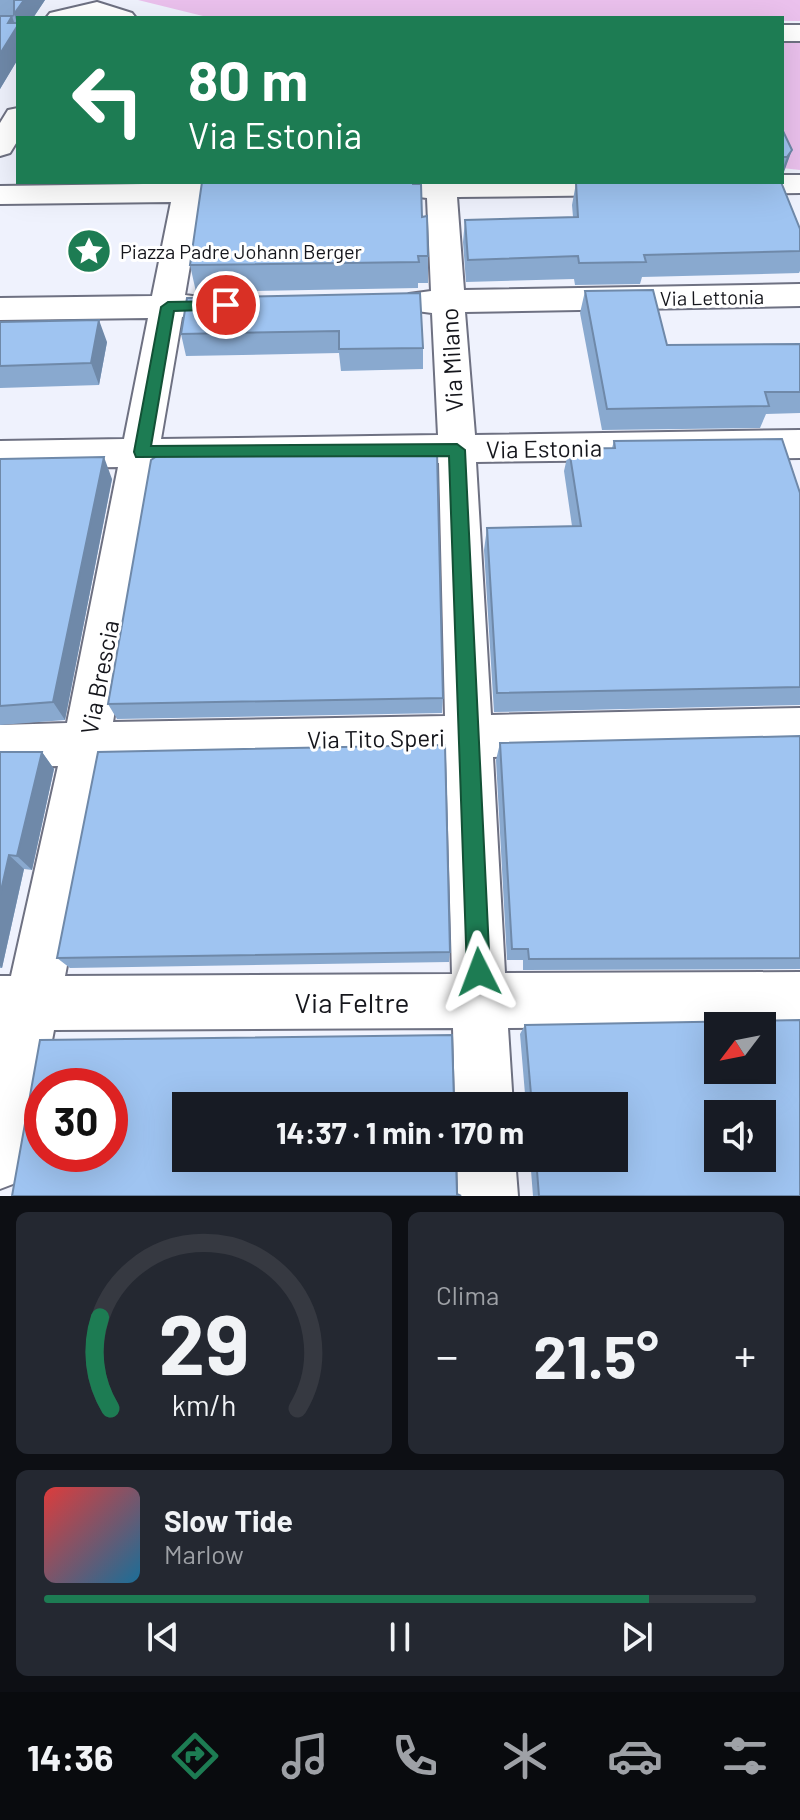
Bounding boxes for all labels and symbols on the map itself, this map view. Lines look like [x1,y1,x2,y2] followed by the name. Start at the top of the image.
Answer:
[65,227,113,275] place icon: Piazza Padre Johann Berger
[120,239,362,263] place label: Piazza Padre Johann Berger
[192,271,260,339] pin
[660,284,764,310] street label: Via Lettonia
[434,307,468,413] street label: Via Milano
[486,432,602,464] street label: Via Estonia
[74,617,124,737] street label: Via Brescia
[307,722,445,754] street label: Via Tito Speri
[437,930,521,1014] position arrow
[295,985,409,1019] street label: Via Feltre
[704,1012,776,1084] north arrow
[24,1068,128,1172] speed limit sign: 30

